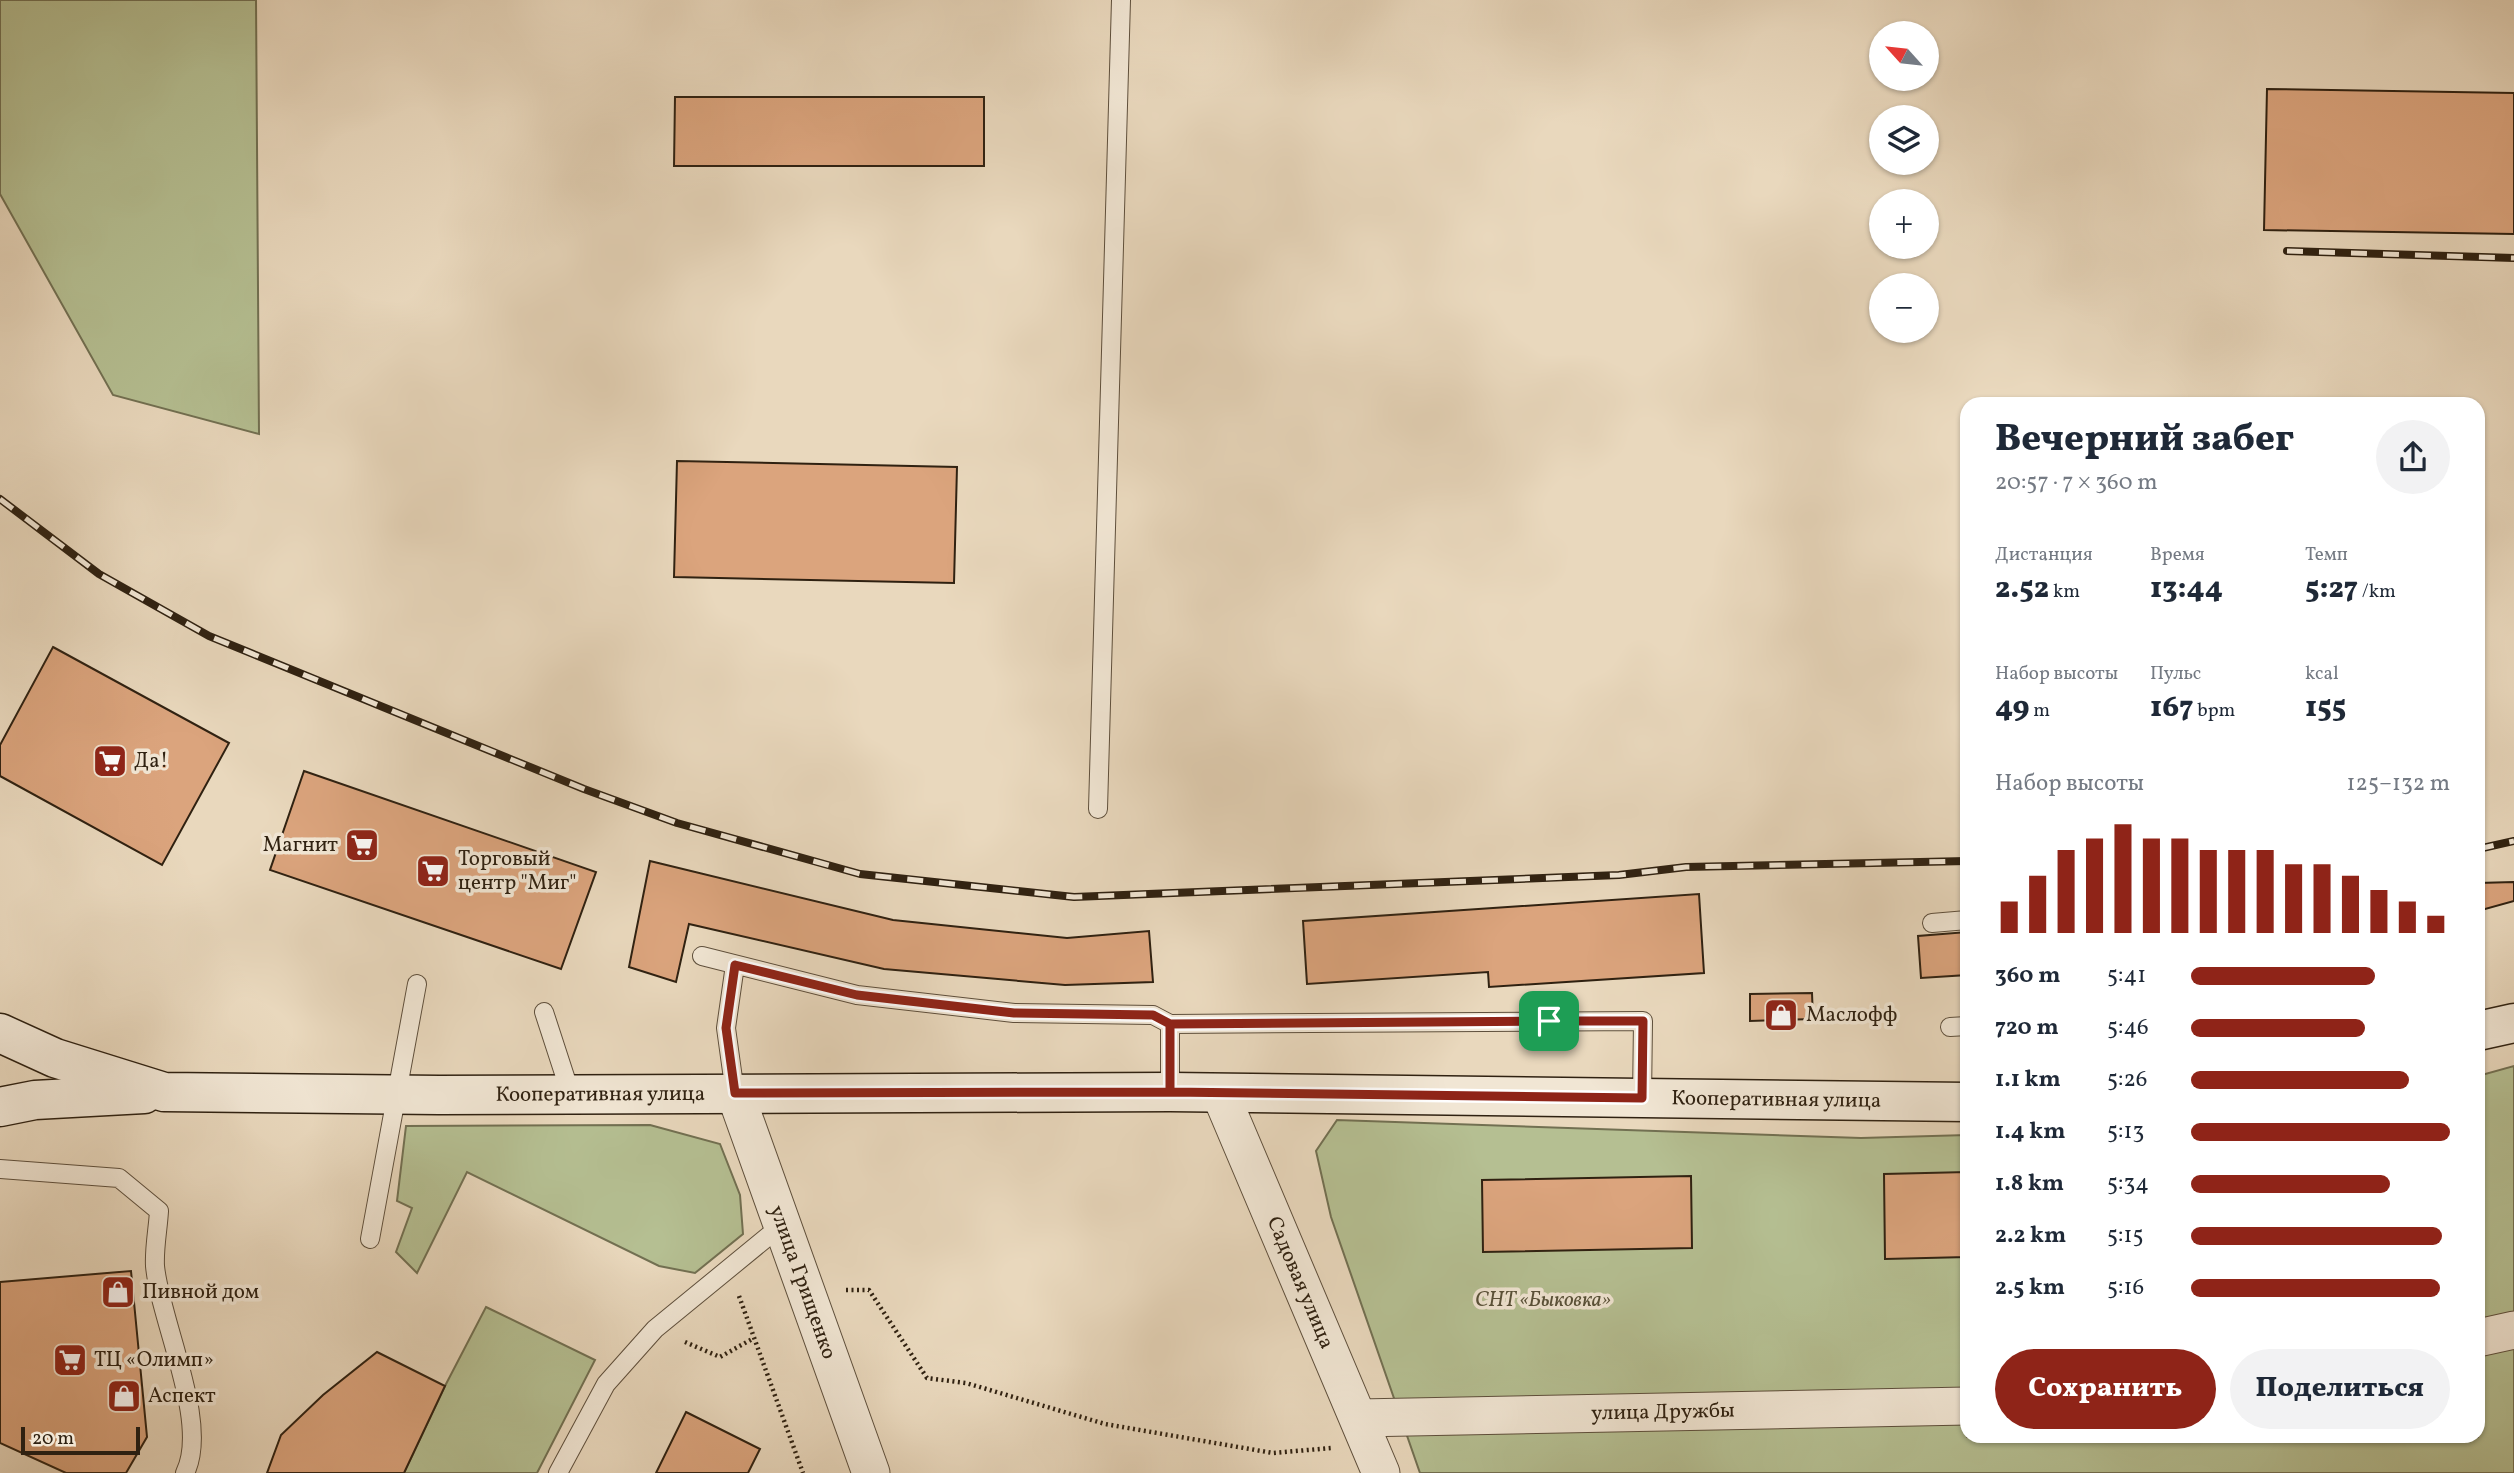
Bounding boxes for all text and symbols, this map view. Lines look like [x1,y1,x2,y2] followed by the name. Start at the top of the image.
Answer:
[1869,21,1939,91] north arrow
[1869,21,1939,343] map controls
[1869,105,1939,175] button: layers
[1869,189,1939,259] button: +
[1869,273,1939,343] button: −
[1995,414,2294,467] text: Вечерний забег
[2376,420,2450,494] button: share
[1995,467,2158,499] text: 20:57 · 7 × 360 m
[1995,542,2093,568] text: Дистанция
[2150,542,2205,568] text: Время
[2305,542,2348,568] text: Темп
[1995,568,2049,610] text: 2.52
[2150,568,2223,610] text: 13:44
[2305,568,2358,610] text: 5:27
[2049,579,2080,605] text: km
[2358,579,2396,605] text: /km
[1995,661,2118,687] text: Набор высоты
[2150,661,2201,687] text: Пульс
[2305,661,2339,687] text: kcal
[1995,687,2030,729] text: 49
[2150,687,2193,729] text: 167
[2305,687,2346,729] text: 155
[2030,698,2050,724] text: m
[2193,698,2235,724] text: bpm
[91,742,129,780] supermarket icon: Да!
[134,747,168,776] place label: Да!
[1995,768,2144,800] text: Набор высоты
[2347,768,2450,800] text: 125–132 m
[343,826,381,864] supermarket icon: Магнит
[263,831,338,860] place label: Магнит
[458,845,576,898] place label: Торговый центр "Миг"
[414,852,452,890] supermarket icon: Торговый центр "Миг"
[1995,960,2060,992] text: 360 m
[2107,960,2146,992] text: 5:41
[1519,991,1579,1051] pin
[1762,996,1800,1034] shop icon: Маслофф
[1806,1001,1897,1030] place label: Маслофф
[1530,1002,1568,1040] icon: arrive
[1995,1012,2059,1044] text: 720 m
[2107,1012,2149,1044] text: 5:46
[1995,1064,2061,1096] text: 1.1 km
[2107,1064,2147,1096] text: 5:26
[495,1079,705,1109] street label: Кооперативная улица
[1671,1084,1881,1115] street label: Кооперативная улица
[1995,1116,2066,1148] text: 1.4 km
[2107,1116,2144,1148] text: 5:13
[1995,1168,2064,1200] text: 1.8 km
[2107,1168,2149,1200] text: 5:34
[762,1201,844,1363] street label: улица Грищенко
[1259,1212,1341,1353] street label: Садовая улица
[1995,1220,2066,1252] text: 2.2 km
[2107,1220,2143,1252] text: 5:15
[1995,1272,2065,1304] text: 2.5 km
[2107,1272,2144,1304] text: 5:16
[99,1273,137,1311] shop icon: Пивной дом
[142,1278,259,1307] place label: Пивной дом
[1475,1286,1611,1315] park label: СНТ «Быковка»
[51,1341,89,1379] supermarket icon: ТЦ «Олимп»
[94,1346,214,1375] place label: ТЦ «Олимп»
[1995,1349,2216,1429] button: Сохранить
[2230,1349,2450,1429] button: Поделиться
[105,1377,143,1415] shop icon: Аспект
[148,1382,216,1411] place label: Аспект
[1591,1396,1735,1428] street label: улица Дружбы
[21,1424,140,1456] scale bar
[32,1426,74,1452] text: 20 m

